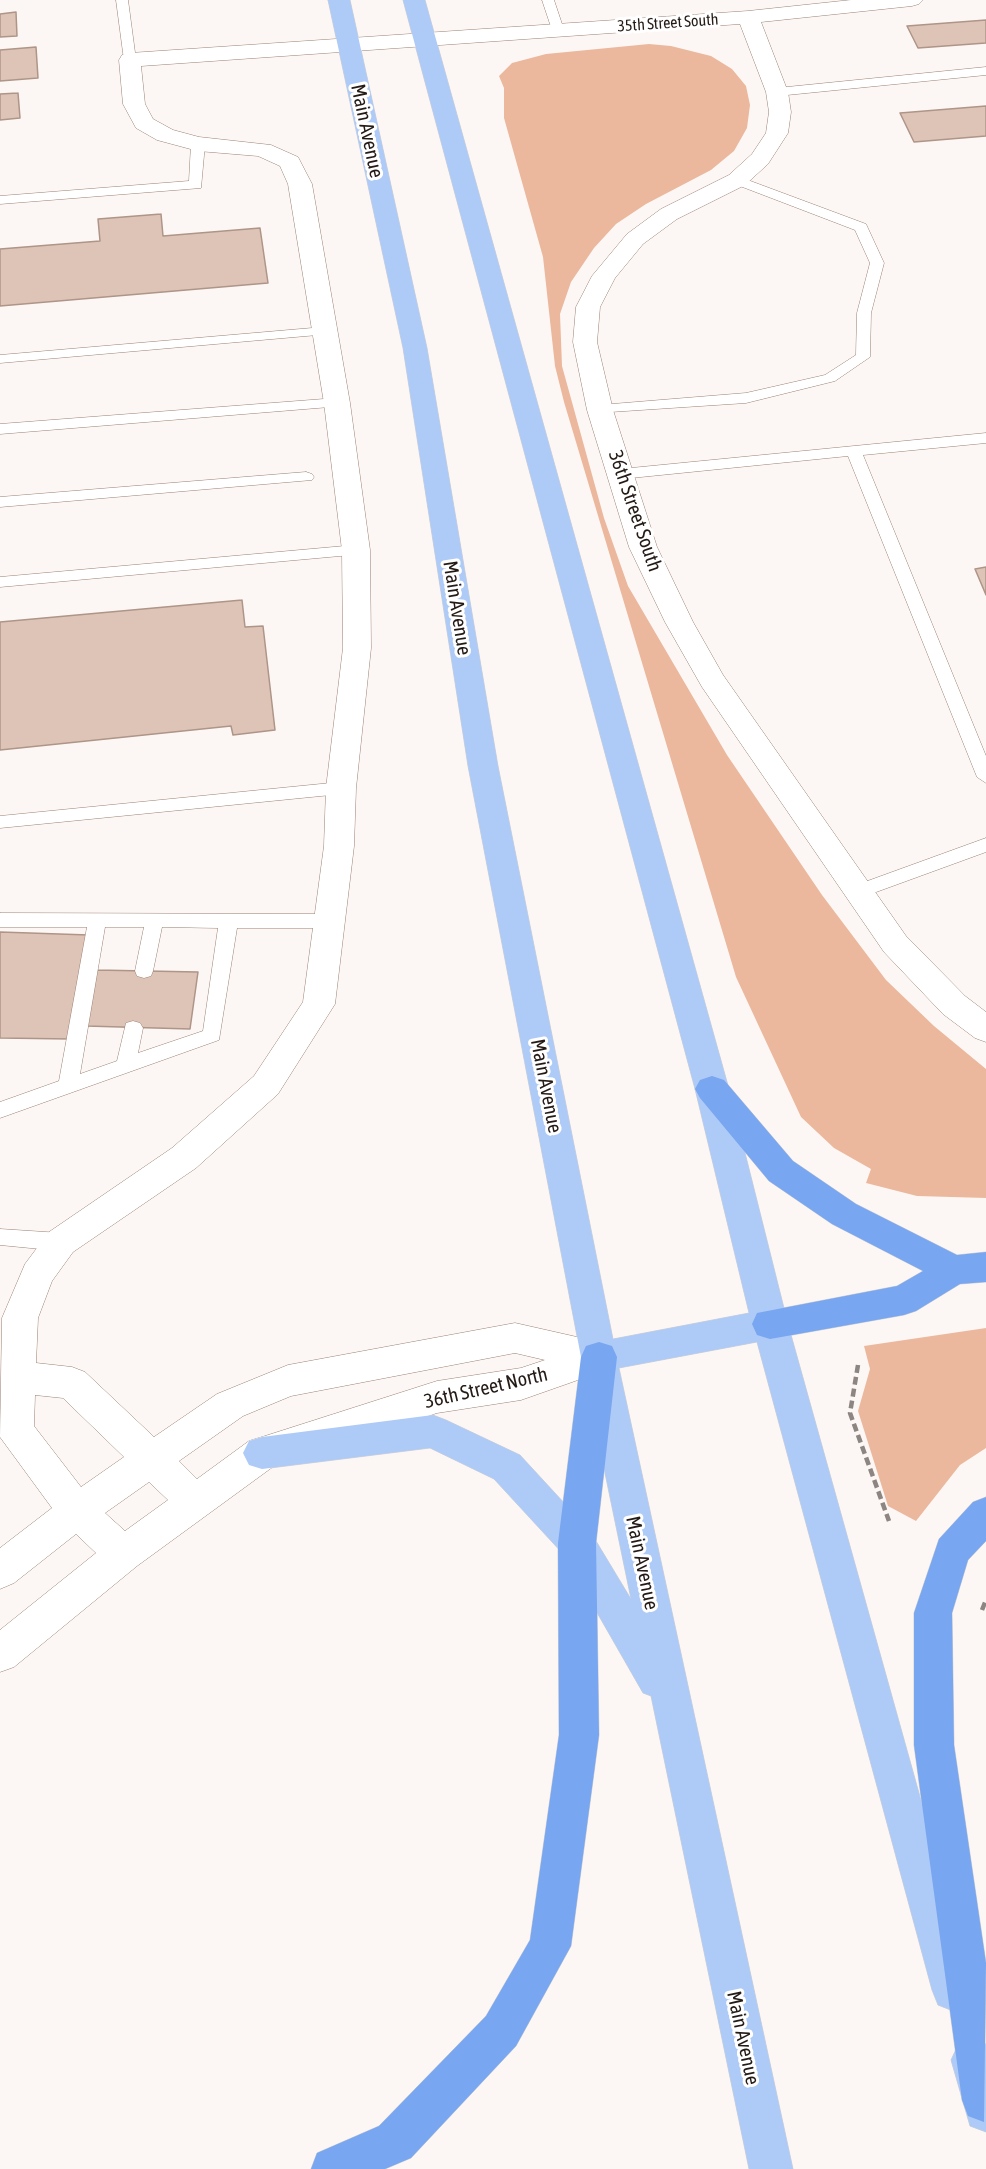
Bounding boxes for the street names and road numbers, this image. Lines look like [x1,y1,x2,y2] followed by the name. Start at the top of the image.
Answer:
[617,10,719,36] street label: 35th Street South
[345,82,389,180] street label: Main Avenue
[603,447,667,575] street label: 36th Street South
[438,559,476,657] street label: Main Avenue
[525,1037,567,1135] street label: Main Avenue
[422,1362,550,1414] street label: 36th Street North
[620,1514,664,1612] street label: Main Avenue
[721,1989,765,2087] street label: Main Avenue

